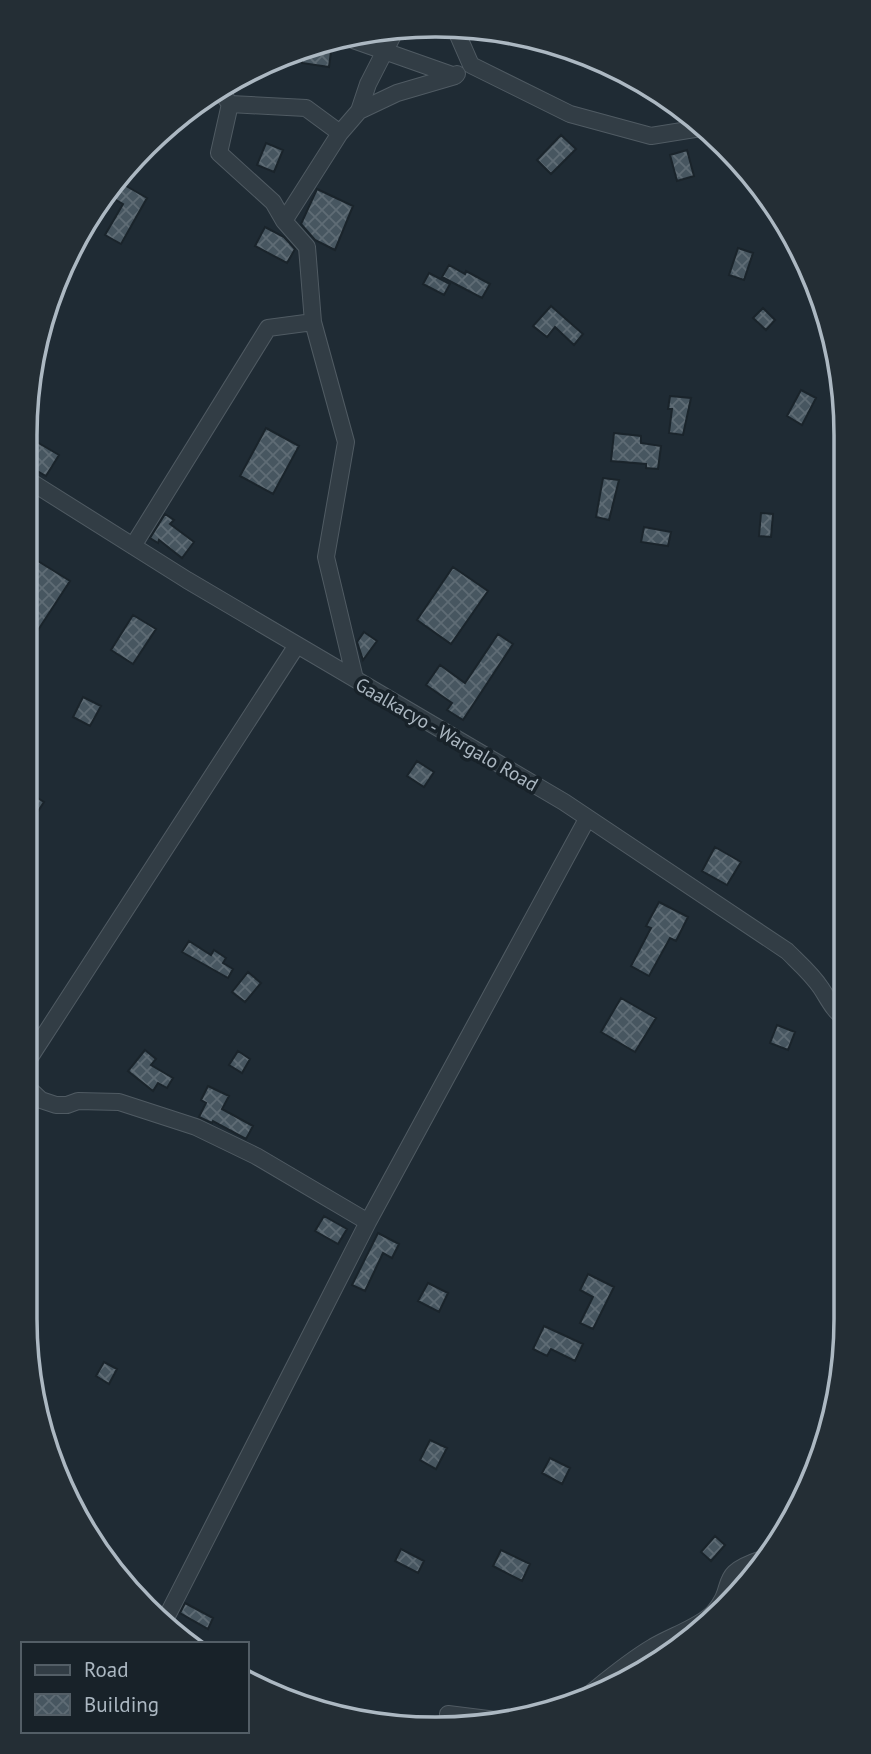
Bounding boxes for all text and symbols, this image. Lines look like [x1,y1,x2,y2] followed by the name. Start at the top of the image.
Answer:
[351,672,543,796] street label: Gaalkacyo - Wargalo Road
[21,1642,248,1733] legend
[84,1656,128,1683] text: Road
[84,1691,159,1718] text: Building

